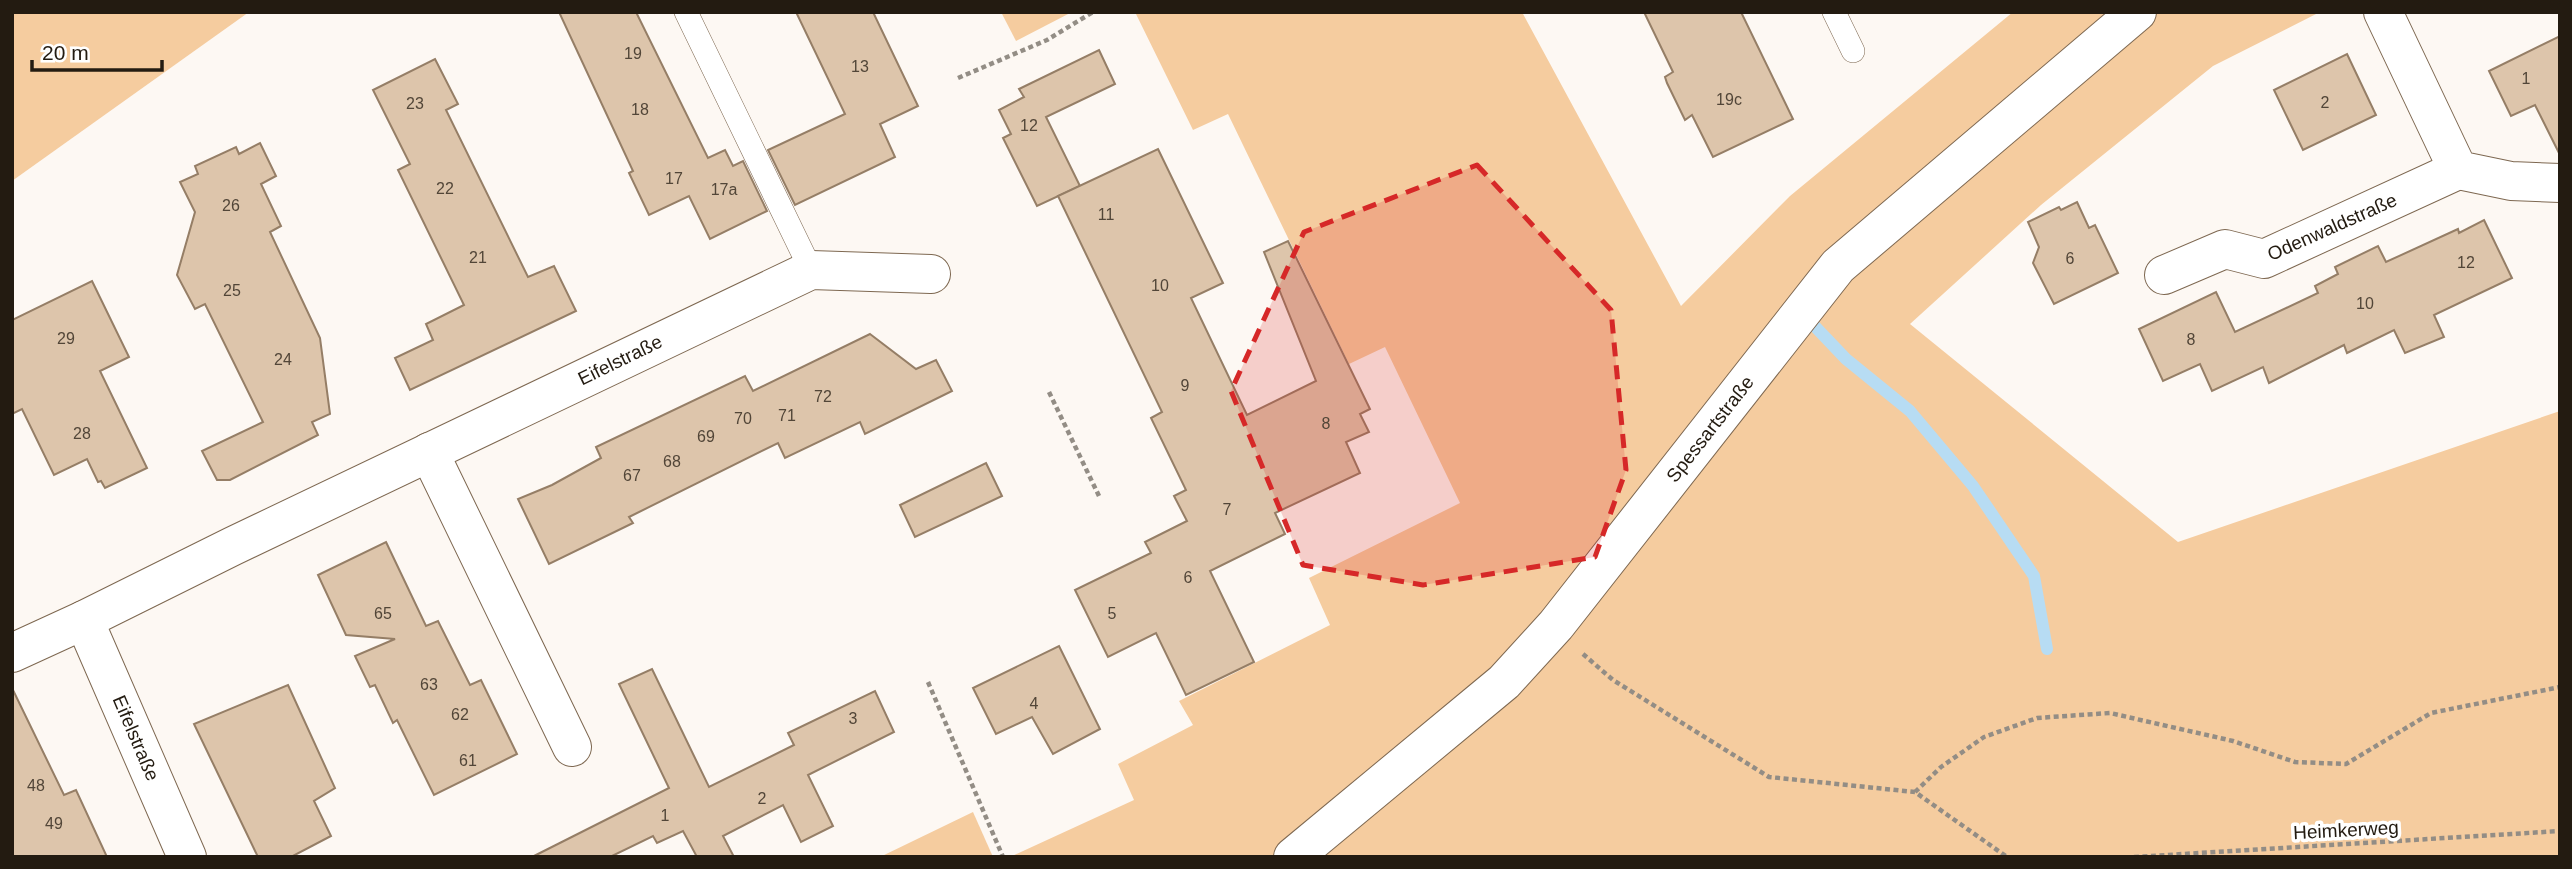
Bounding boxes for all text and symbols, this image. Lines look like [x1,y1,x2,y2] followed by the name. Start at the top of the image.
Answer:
[32,28,161,72] scale bar
[42,41,89,64] text: 20 m
[624,45,642,62] house number: 19
[851,58,869,75] house number: 13
[2522,70,2531,87] house number: 1
[1716,91,1742,108] house number: 19c
[2321,94,2330,111] house number: 2
[406,95,424,112] house number: 23
[631,101,649,118] house number: 18
[1020,117,1038,134] house number: 12
[665,170,683,187] house number: 17
[436,180,454,197] house number: 22
[711,181,737,198] house number: 17a
[2264,189,2400,265] street label: Odenwaldstraße
[222,197,240,214] house number: 26
[1098,206,1114,223] house number: 11
[469,249,487,266] house number: 21
[2066,250,2075,267] house number: 6
[2457,254,2475,271] house number: 12
[1151,277,1169,294] house number: 10
[223,282,241,299] house number: 25
[2356,295,2374,312] house number: 10
[57,330,75,347] house number: 29
[575,331,665,389] street label: Eifelstraße
[2187,331,2196,348] house number: 8
[274,351,292,368] house number: 24
[1662,372,1758,486] street label: Spessartstraße
[1181,377,1190,394] house number: 9
[814,388,832,405] house number: 72
[778,407,796,424] house number: 71
[734,410,752,427] house number: 70
[1322,415,1331,432] house number: 8
[73,425,91,442] house number: 28
[697,428,715,445] house number: 69
[663,453,681,470] house number: 68
[623,467,641,484] house number: 67
[1223,501,1232,518] house number: 7
[1184,569,1193,586] house number: 6
[374,605,392,622] house number: 65
[1108,605,1117,622] house number: 5
[420,676,438,693] house number: 63
[109,692,163,784] street label: Eifelstraße
[1030,695,1039,712] house number: 4
[451,706,469,723] house number: 62
[849,710,858,727] house number: 3
[459,752,477,769] house number: 61
[27,777,45,794] house number: 48
[758,790,767,807] house number: 2
[661,807,670,824] house number: 1
[45,815,63,832] house number: 49
[2293,817,2399,843] street label: Heimkerweg

